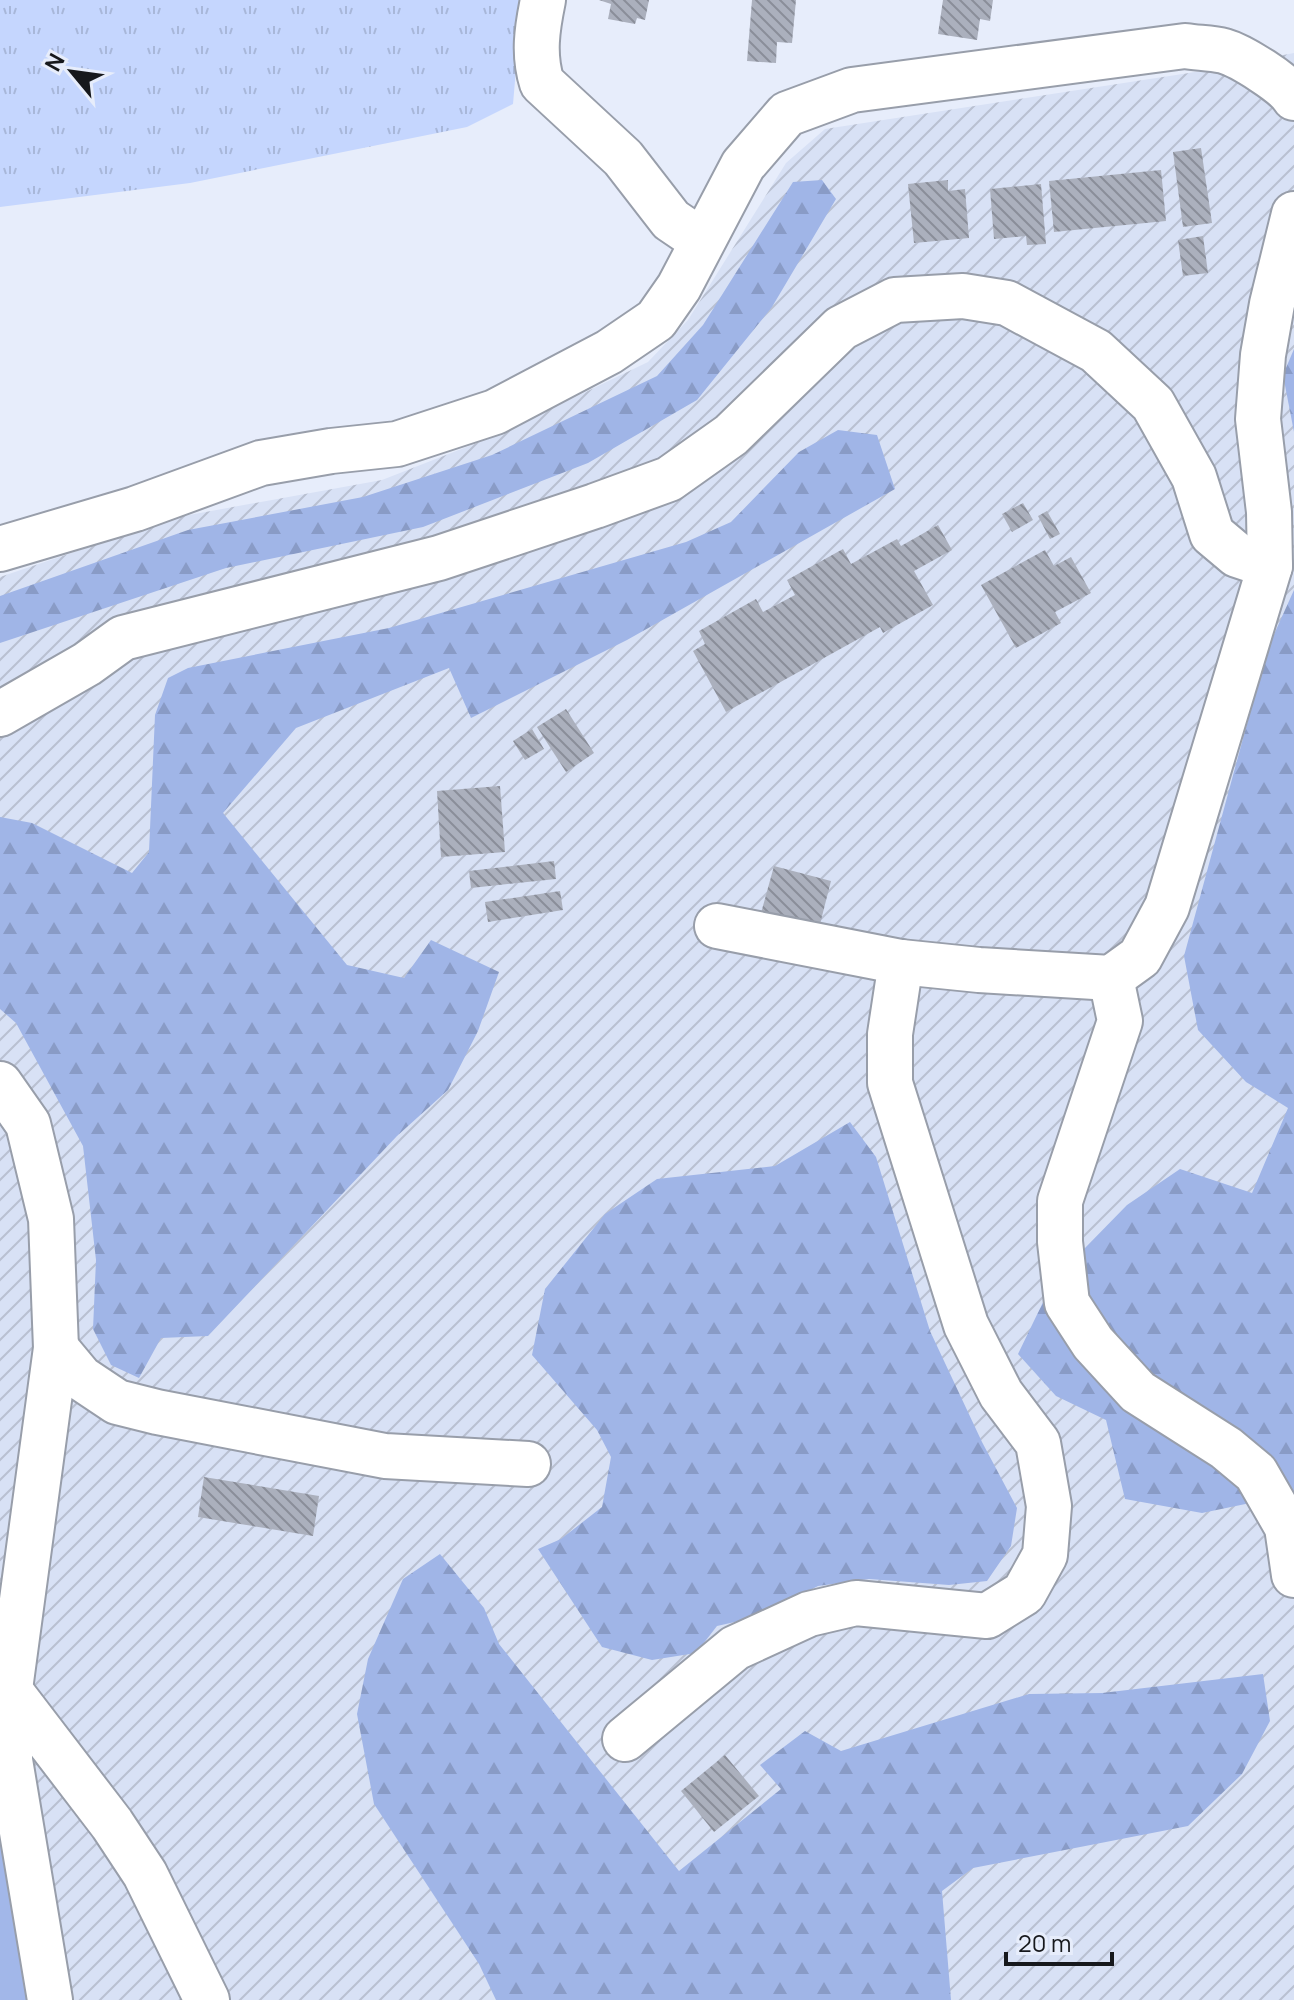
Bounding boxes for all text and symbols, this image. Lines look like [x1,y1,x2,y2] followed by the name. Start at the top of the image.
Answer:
[32,32,112,112] north arrow
[38,48,71,76] text: N
[1006,1916,1112,1966] scale bar
[1018,1926,1071,1959] text: 20 m

